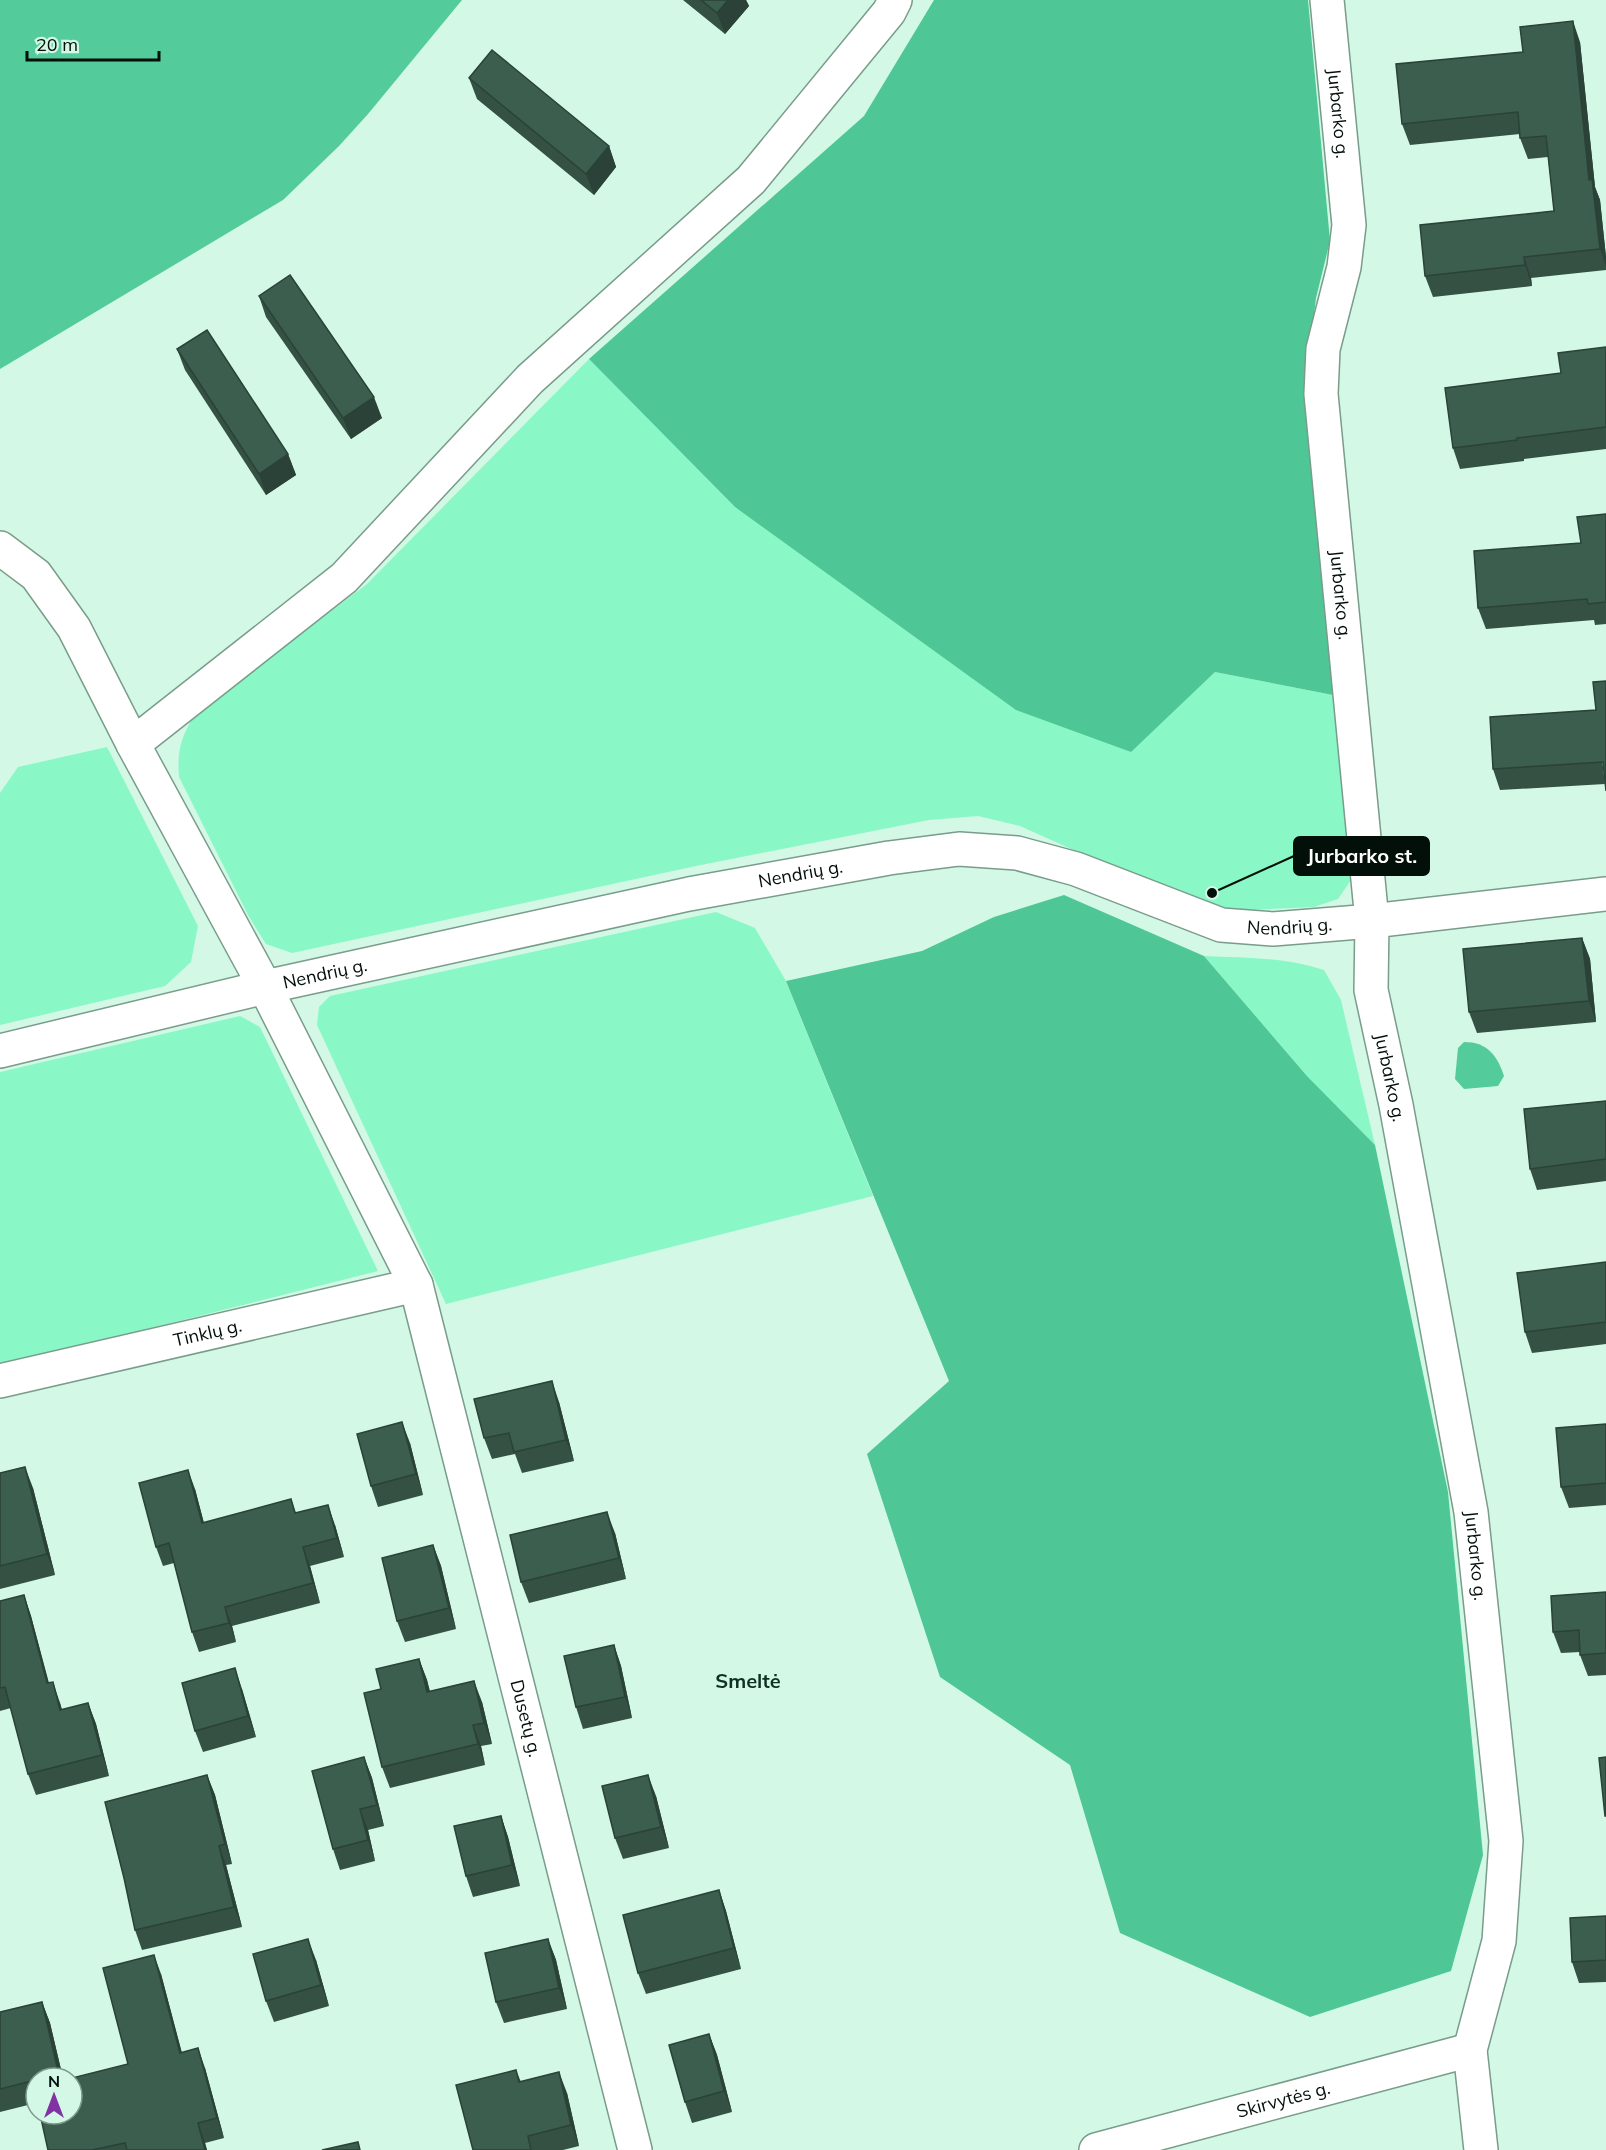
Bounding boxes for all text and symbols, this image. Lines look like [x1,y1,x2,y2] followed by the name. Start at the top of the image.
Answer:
[27,24,159,62] scale bar
[36,33,78,56] text: 20 m
[1323,67,1354,159] street label: Jurbarko g.
[1325,549,1357,641] street label: Jurbarko g.
[1294,837,1429,875] callout: Jurbarko st.
[1307,843,1417,868] text: Jurbarko st.
[756,855,845,892] street label: Nendrių g.
[1246,912,1333,940] street label: Nendrių g.
[281,953,369,994] street label: Nendrių g.
[1370,1031,1411,1124] street label: Jurbarko g.
[171,1314,244,1352] street label: Tinklų g.
[1460,1510,1492,1602] street label: Jurbarko g.
[715,1668,781,1693] district label: Smeltė
[505,1677,547,1759] street label: Dusetų g.
[24,2066,84,2126] north arrow
[48,2071,60,2091] text: N
[1234,2076,1333,2123] street label: Skirvytės g.

